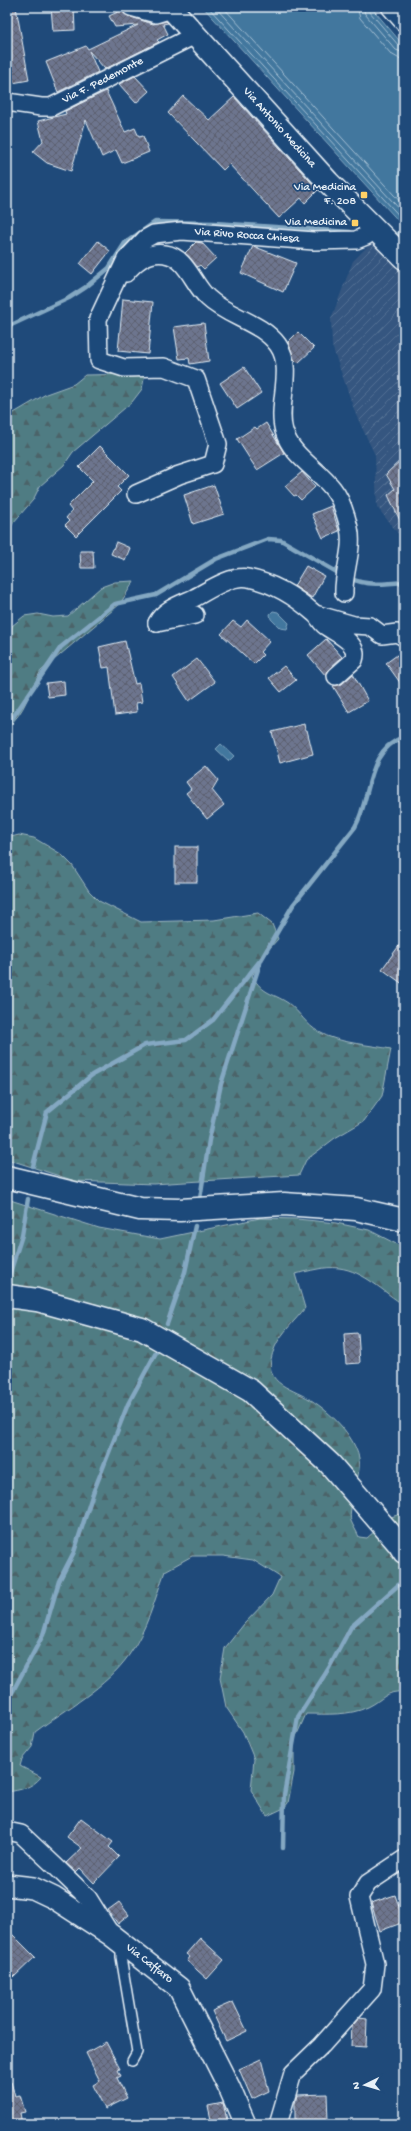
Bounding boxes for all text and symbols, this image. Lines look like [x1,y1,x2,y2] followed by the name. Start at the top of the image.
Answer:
[59,54,147,108] street label: Via F. Pedemonte
[239,84,319,171] street label: Via Antonio Medicina
[293,181,356,209] place label: Via Medicina F. 208
[359,190,369,200] marker: Via Medicina F. 208
[284,216,347,230] place label: Via Medicina
[350,218,360,228] marker: Via Medicina
[193,225,300,247] street label: Via Rivo Rocca Chiesa
[122,1940,176,1987] street label: Via Caffaro
[345,2065,385,2105] north arrow
[351,2082,363,2090] text: N

